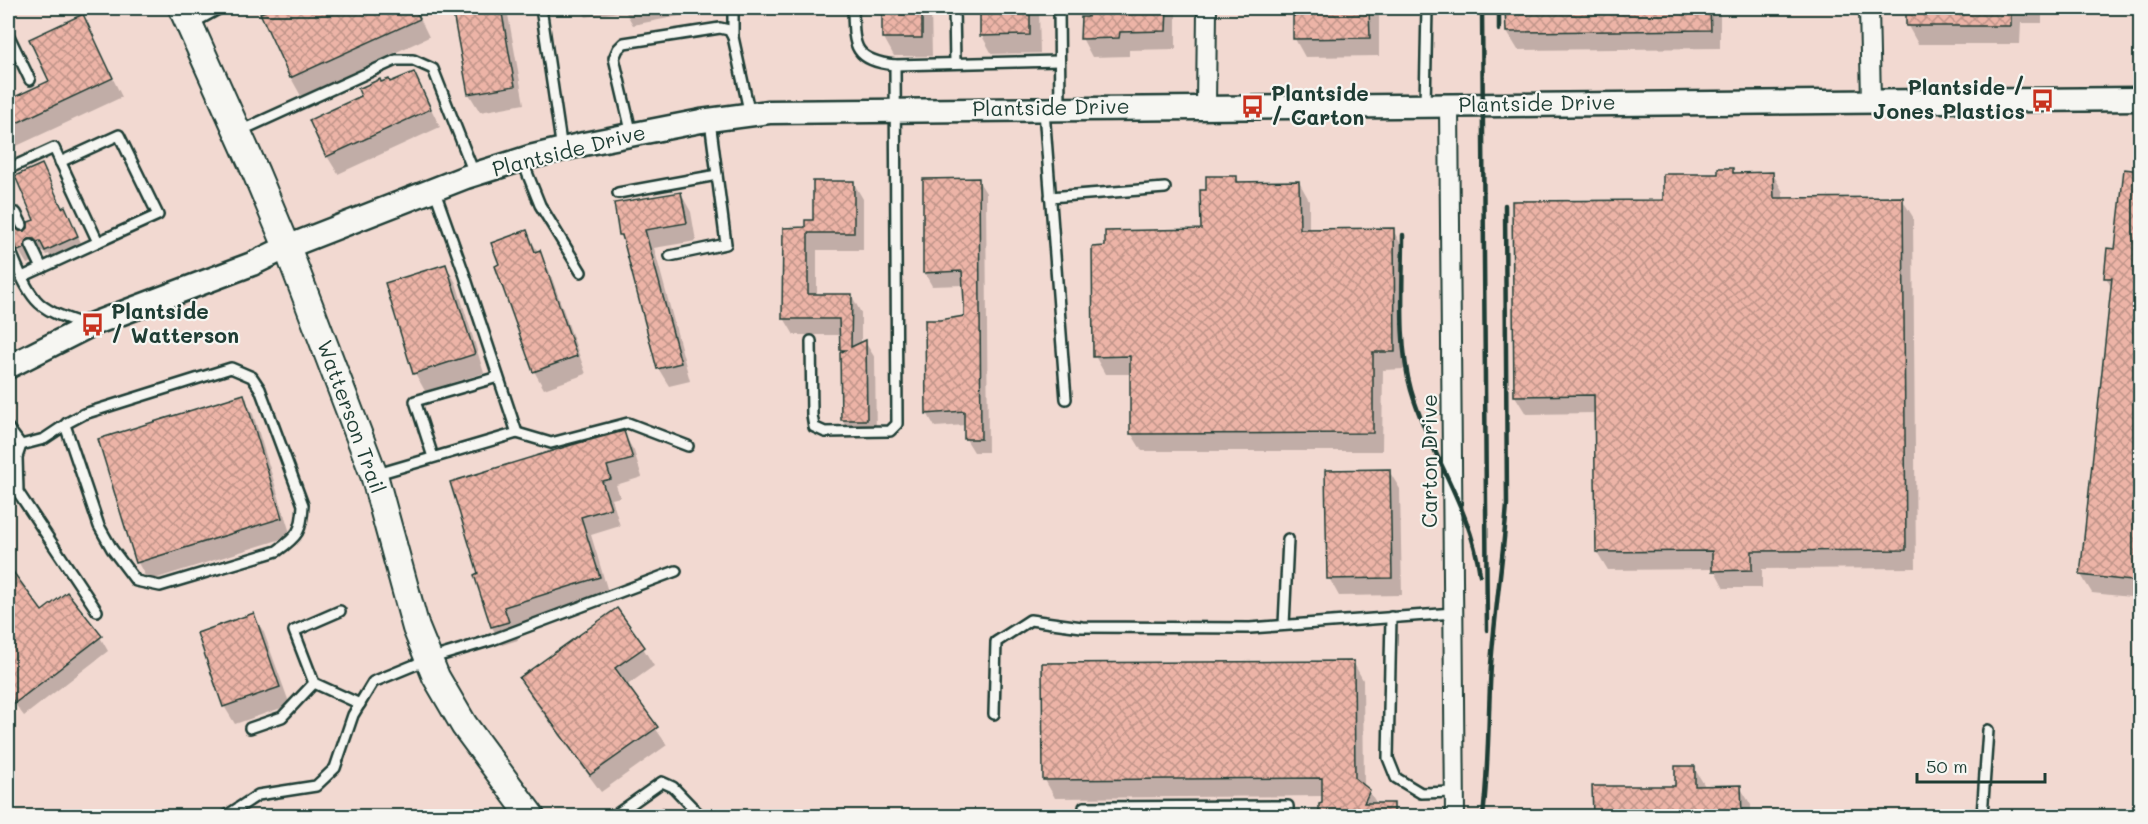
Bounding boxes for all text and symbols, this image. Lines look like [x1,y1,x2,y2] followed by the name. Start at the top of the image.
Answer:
[1873,73,2025,124] place label: Plantside / Jones Plastics
[1271,79,1369,130] place label: Plantside / Carton
[2030,87,2056,113] bus stop icon: Plantside / Jones Plastics
[1458,88,1616,117] street label: Plantside Drive
[972,92,1130,121] street label: Plantside Drive
[1240,93,1266,119] bus stop icon: Plantside / Carton
[489,117,648,182] street label: Plantside Drive
[111,297,239,348] place label: Plantside / Watterson
[80,311,106,337] bus stop icon: Plantside / Watterson
[312,336,393,497] street label: Watterson Trail
[1415,394,1442,528] street label: Carton Drive
[1917,746,2044,784] scale bar
[1926,754,1968,778] text: 50 m

